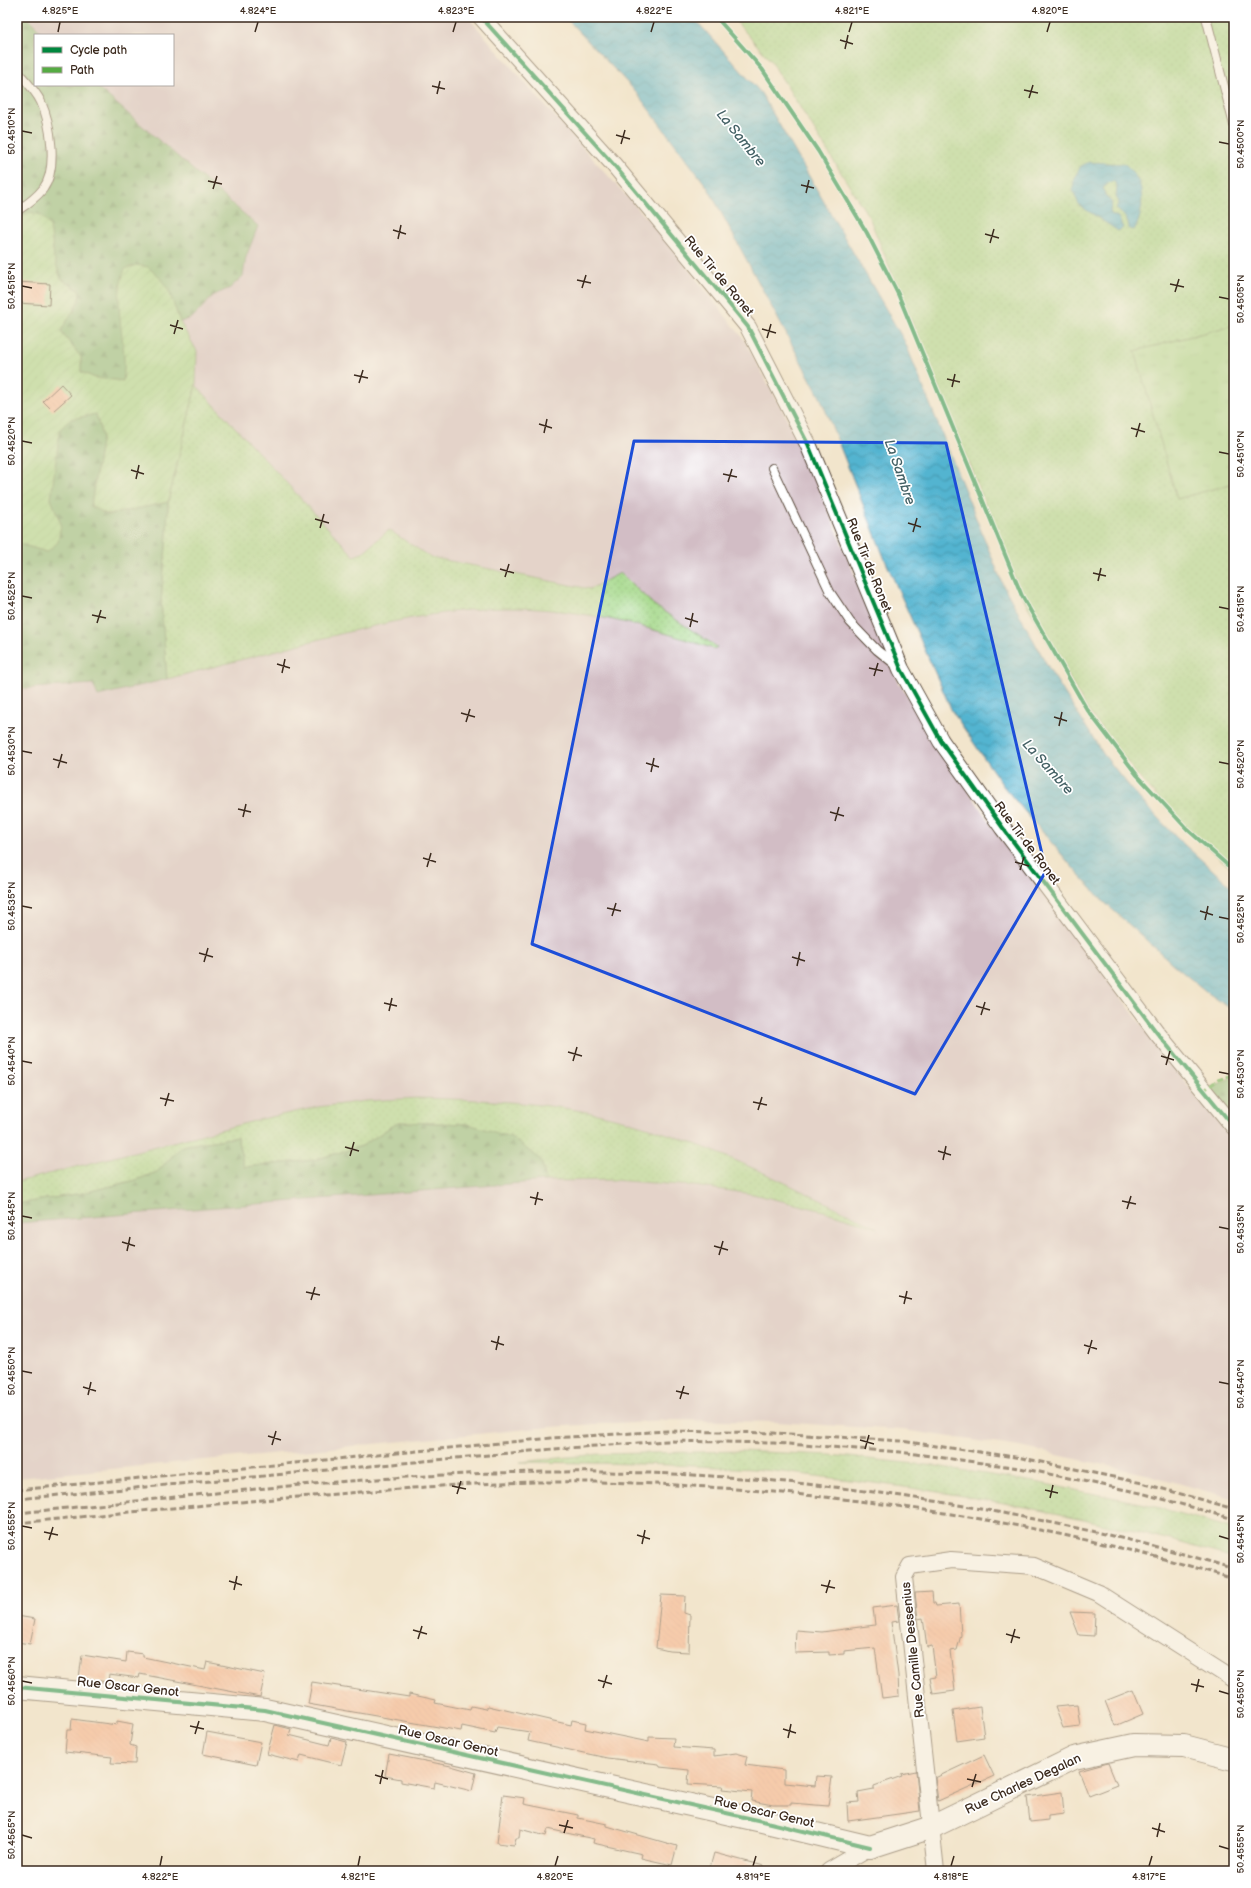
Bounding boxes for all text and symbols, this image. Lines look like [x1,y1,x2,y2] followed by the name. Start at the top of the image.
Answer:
[42,5,79,17] text: 4.825°E
[240,5,277,17] text: 4.824°E
[438,5,475,17] text: 4.823°E
[636,5,673,17] text: 4.822°E
[835,5,870,17] text: 4.821°E
[1032,5,1069,17] text: 4.820°E
[34,34,174,86] legend
[70,43,127,58] text: Cycle path
[70,63,95,78] text: Path
[713,106,769,170] water label: La Sambre
[6,107,18,155] text: 50.4510°N
[1235,119,1247,169] text: 50.4500°N
[681,232,757,320] street label: Rue Tir de Ronet
[6,263,18,310] text: 50.4515°N
[1235,275,1247,324] text: 50.4505°N
[6,416,18,466] text: 50.4520°N
[1235,430,1247,478] text: 50.4510°N
[881,437,919,507] water label: La Sambre
[843,516,895,614] street label: Rue Tir de Ronet
[6,571,18,621] text: 50.4525°N
[1235,586,1247,633] text: 50.4515°N
[6,726,18,776] text: 50.4530°N
[1019,736,1077,798] water label: La Sambre
[1235,739,1247,789] text: 50.4520°N
[990,798,1064,888] street label: Rue Tir de Ronet
[6,881,18,931] text: 50.4535°N
[1235,894,1247,944] text: 50.4525°N
[6,1036,18,1086] text: 50.4540°N
[1235,1049,1247,1099] text: 50.4530°N
[6,1191,18,1241] text: 50.4545°N
[1235,1204,1247,1254] text: 50.4535°N
[6,1346,18,1396] text: 50.4550°N
[1235,1359,1247,1409] text: 50.4540°N
[6,1502,18,1550] text: 50.4555°N
[1235,1514,1247,1564] text: 50.4545°N
[898,1581,928,1719] street label: Rue Camille Dessenius
[6,1656,18,1706] text: 50.4560°N
[1235,1669,1247,1719] text: 50.4550°N
[76,1674,180,1700] street label: Rue Oscar Genot
[396,1722,500,1760] street label: Rue Oscar Genot
[963,1750,1083,1818] street label: Rue Charles Degalan
[712,1793,816,1831] street label: Rue Oscar Genot
[6,1810,18,1860] text: 50.4565°N
[1235,1825,1247,1873] text: 50.4555°N
[142,1871,179,1883] text: 4.822°E
[341,1871,376,1883] text: 4.821°E
[537,1871,574,1883] text: 4.820°E
[736,1871,771,1883] text: 4.819°E
[934,1871,969,1883] text: 4.818°E
[1132,1871,1166,1883] text: 4.817°E

